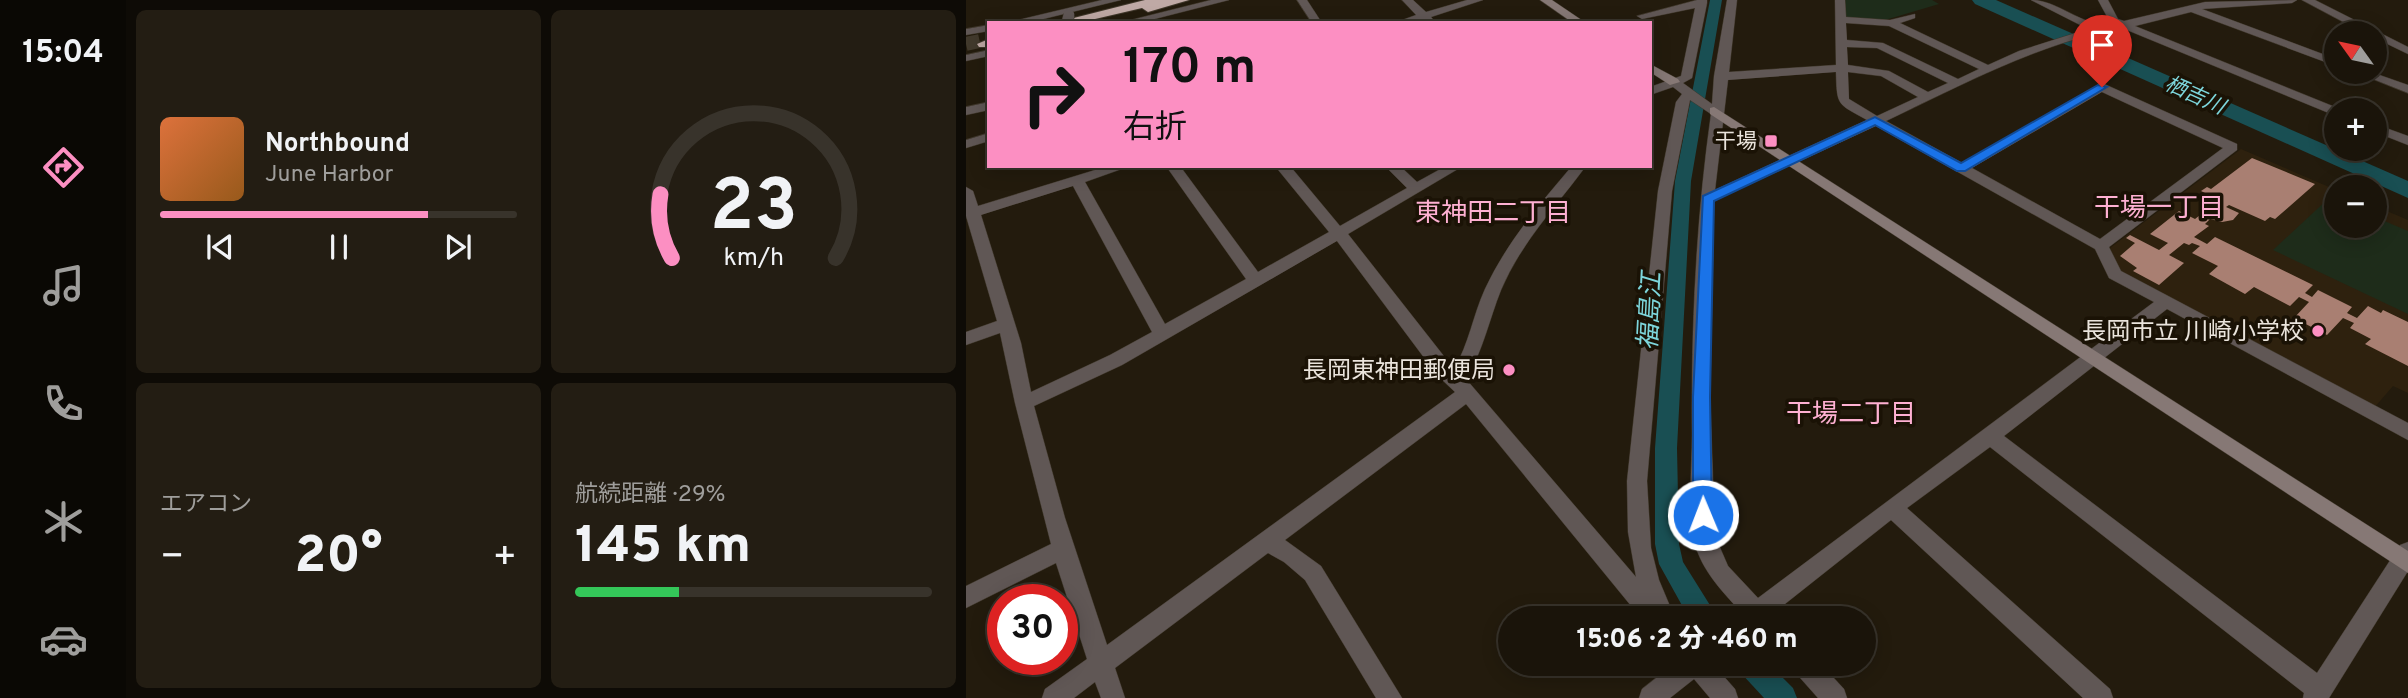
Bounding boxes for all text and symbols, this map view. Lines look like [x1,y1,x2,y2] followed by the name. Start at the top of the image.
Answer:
[2072,15,2132,87] pin
[2324,21,2387,84] north arrow
[2324,21,2387,238] map controls
[2083,26,2121,64] icon: arrive
[22,34,104,74] text: 15:04
[1123,39,1256,101] text: 170 m
[1008,49,1099,140] icon: right
[2160,71,2230,122] water label: 栖吉川
[2324,98,2387,161] button: +
[1123,109,1187,149] text: 右折
[265,128,410,161] text: Northbound
[1715,129,1757,156] place label: 干場
[1763,133,1779,149] marker: 干場
[39,143,88,192] icon: directions
[265,161,393,190] text: June Harbor
[709,164,798,256] text: 23
[2324,175,2387,238] button: −
[2094,193,2224,226] district label: 干場一丁目
[1415,198,1571,231] district label: 東神田二丁目
[201,228,239,266] icon: previous
[320,228,358,266] icon: pause
[439,228,477,266] icon: next
[723,243,784,275] text: km/h
[39,261,88,310] icon: music
[1633,268,1670,351] water label: 福島江
[2082,318,2304,348] place label: 長岡市立 川崎小学校
[2310,323,2326,339] marker: 長岡市立 川崎小学校
[1303,357,1495,387] place label: 長岡東神田郵便局
[1501,362,1517,378] marker: 長岡東神田郵便局
[39,379,88,428] icon: phone
[1786,399,1916,432] district label: 干場二丁目
[1666,478,1740,552] position arrow
[575,481,726,510] text: 航続距離 · 29%
[160,491,252,520] text: エアコン
[39,497,88,546] icon: climate
[575,515,751,581] text: 145 km
[294,525,383,591] text: 20°
[160,534,185,583] text: −
[492,534,517,583] text: +
[987,584,1078,675] speed limit sign: 30
[39,615,88,664] icon: car
[1576,624,1798,657] text: 15:06 · 2 分 · 460 m

